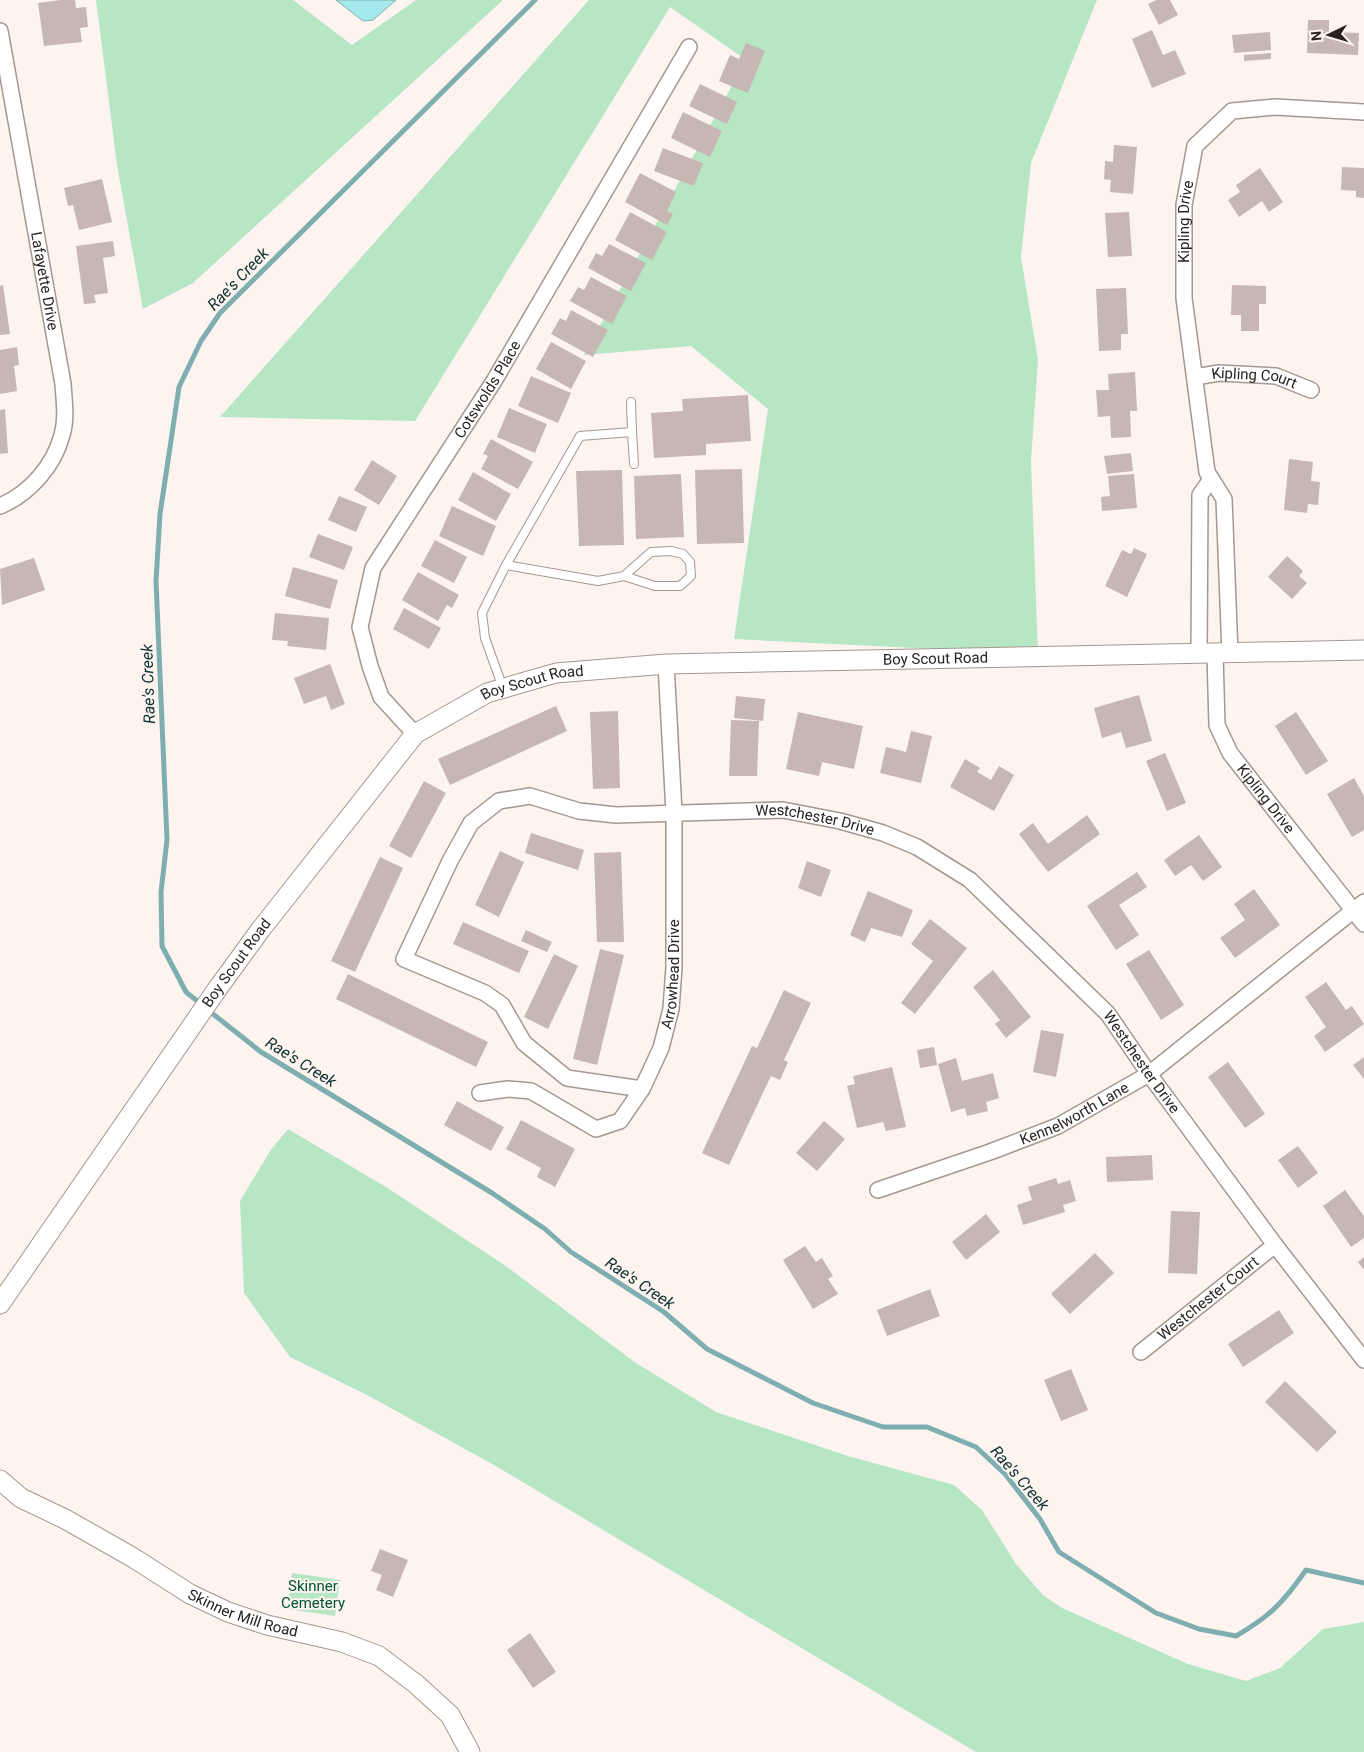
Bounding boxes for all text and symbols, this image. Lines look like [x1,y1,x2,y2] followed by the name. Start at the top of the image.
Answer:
[1304,10,1354,60] north arrow
[1308,31,1324,42] text: N
[1175,179,1197,263] street label: Kipling Drive
[27,230,62,332] street label: Lafayette Drive
[203,243,273,314] water label: Rae's Creek
[450,337,525,442] street label: Cotswolds Place
[1210,364,1300,392] street label: Kipling Court
[137,643,159,724] water label: Rae's Creek
[883,649,988,669] street label: Boy Scout Road
[477,662,584,704] street label: Boy Scout Road
[1233,761,1299,837] street label: Kipling Drive
[755,801,877,839] street label: Westchester Drive
[198,915,275,1011] street label: Boy Scout Road
[657,919,683,1031] street label: Arrowhead Drive
[1100,1007,1184,1117] street label: Westchester Drive
[262,1033,341,1092] water label: Rae's Creek
[1017,1078,1132,1149] street label: Kennelworth Lane
[1154,1252,1262,1344] street label: Westchester Court
[602,1253,679,1314] water label: Rae's Creek
[987,1442,1054,1515] water label: Rae's Creek
[281,1577,345,1612] park label: Skinner Cemetery
[185,1585,300,1641] street label: Skinner Mill Road

